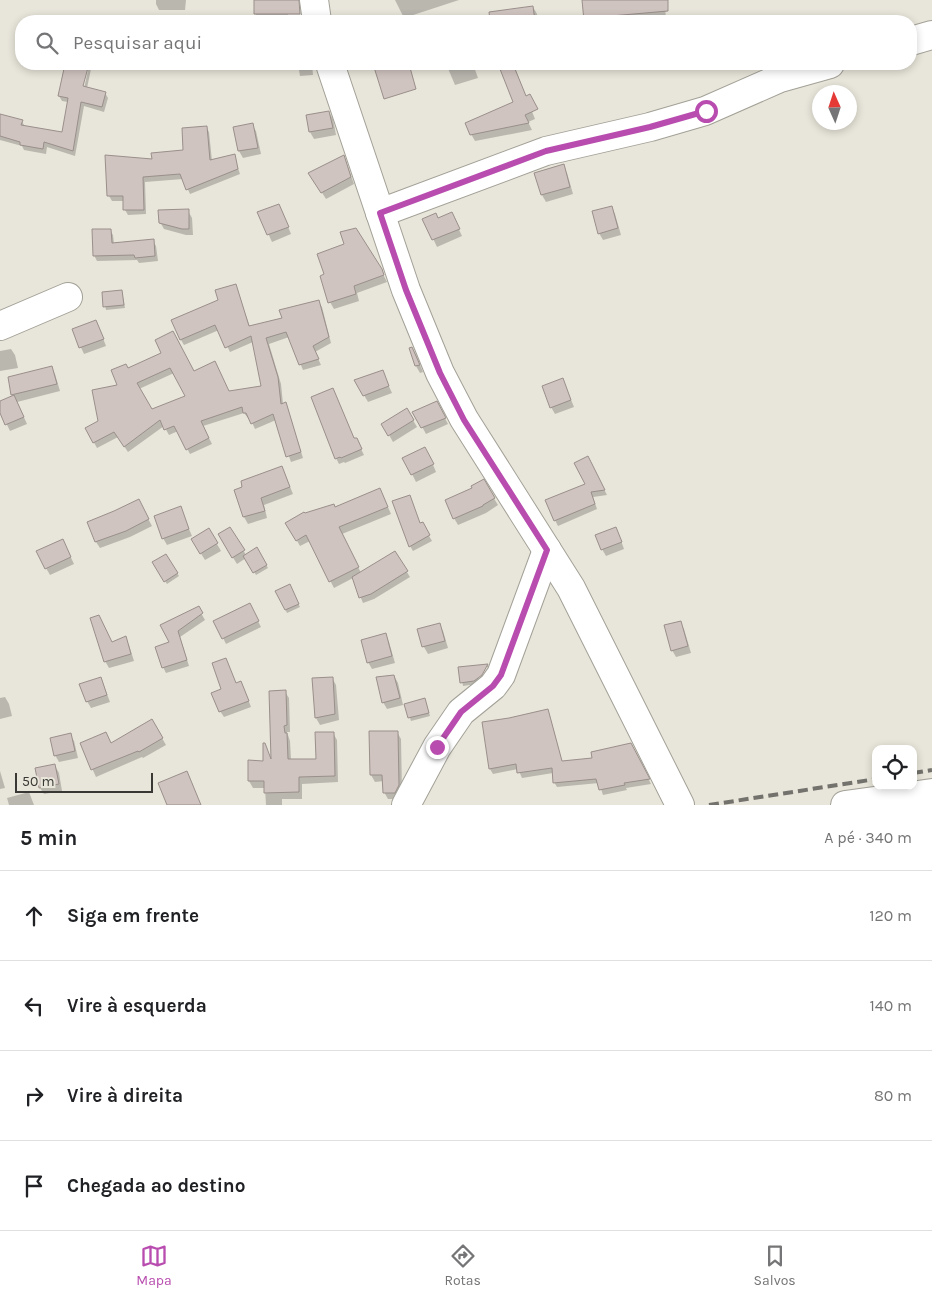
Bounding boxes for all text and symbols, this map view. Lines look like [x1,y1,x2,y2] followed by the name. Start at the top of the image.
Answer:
[15,15,917,70] search box
[33,29,61,57] icon: search
[73,32,202,54] text: Pesquisar aqui
[812,85,857,130] north arrow
[695,100,718,123] route start
[426,736,449,759] route end
[872,745,917,790] map controls
[872,745,917,790] button: locate
[15,770,152,793] scale bar
[22,773,55,790] text: 50 m
[20,826,77,850] text: 5 min
[824,828,912,847] text: A pé · 340 m
[20,902,48,930] icon: ahead
[67,905,199,927] text: Siga em frente
[869,906,912,925] text: 120 m
[20,992,48,1020] icon: left
[67,995,207,1017] text: Vire à esquerda
[870,996,912,1015] text: 140 m
[20,1082,48,1110] icon: right
[67,1085,183,1107] text: Vire à direita
[874,1086,912,1105] text: 80 m
[20,1172,48,1200] icon: arrive
[67,1175,245,1197] text: Chegada ao destino
[136,1242,172,1289] tab: Mapa
[444,1242,481,1289] tab: Rotas
[754,1242,796,1289] tab: Salvos

